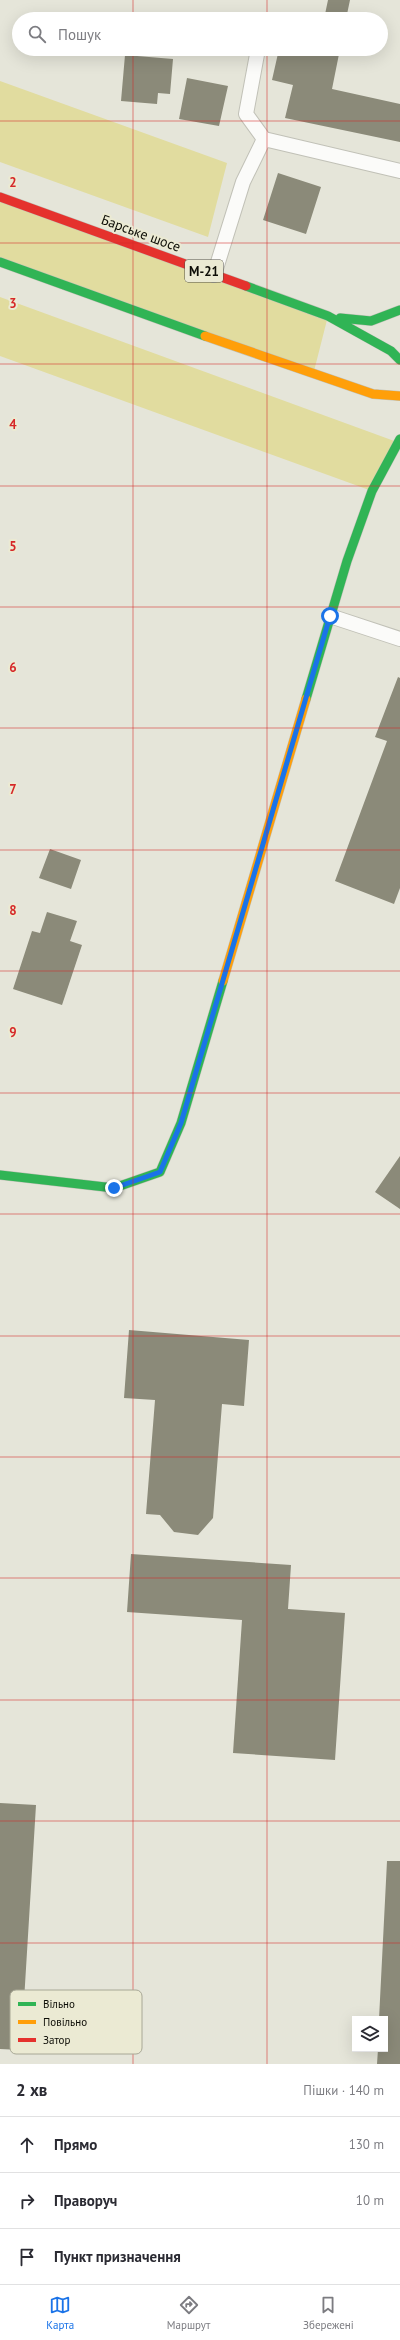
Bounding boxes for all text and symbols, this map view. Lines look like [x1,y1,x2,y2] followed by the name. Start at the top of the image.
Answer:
[12,12,388,56] search box
[26,23,48,45] icon: search
[58,25,101,44] text: Пошук
[9,174,17,191] text: 2
[99,210,183,256] street label: Барське шосе
[185,260,223,282] road number: М-21
[9,295,17,312] text: 3
[9,416,17,433] text: 4
[9,538,17,555] text: 5
[321,607,339,625] route start
[9,659,17,676] text: 6
[9,781,17,798] text: 7
[9,902,17,919] text: 8
[9,1024,17,1041] text: 9
[105,1179,123,1197] route end
[10,1990,142,2054] legend
[43,1997,75,2011] text: Вільно
[43,2015,87,2029] text: Повільно
[352,2016,388,2052] map controls
[352,2016,388,2052] button: layers
[43,2033,71,2047] text: Затор
[16,2079,47,2101] text: 2 хв
[303,2082,384,2099] text: Пішки · 140 m
[16,2134,38,2156] icon: ahead
[54,2135,97,2154] text: Прямо
[349,2136,384,2153] text: 130 m
[16,2190,38,2212] icon: right
[54,2191,117,2210] text: Праворуч
[356,2192,384,2209] text: 10 m
[16,2246,38,2268] icon: arrive
[54,2247,181,2266] text: Пункт призначення
[46,2294,74,2332] tab: Карта
[167,2294,210,2332] tab: Маршрут
[303,2294,354,2332] tab: Збережені

